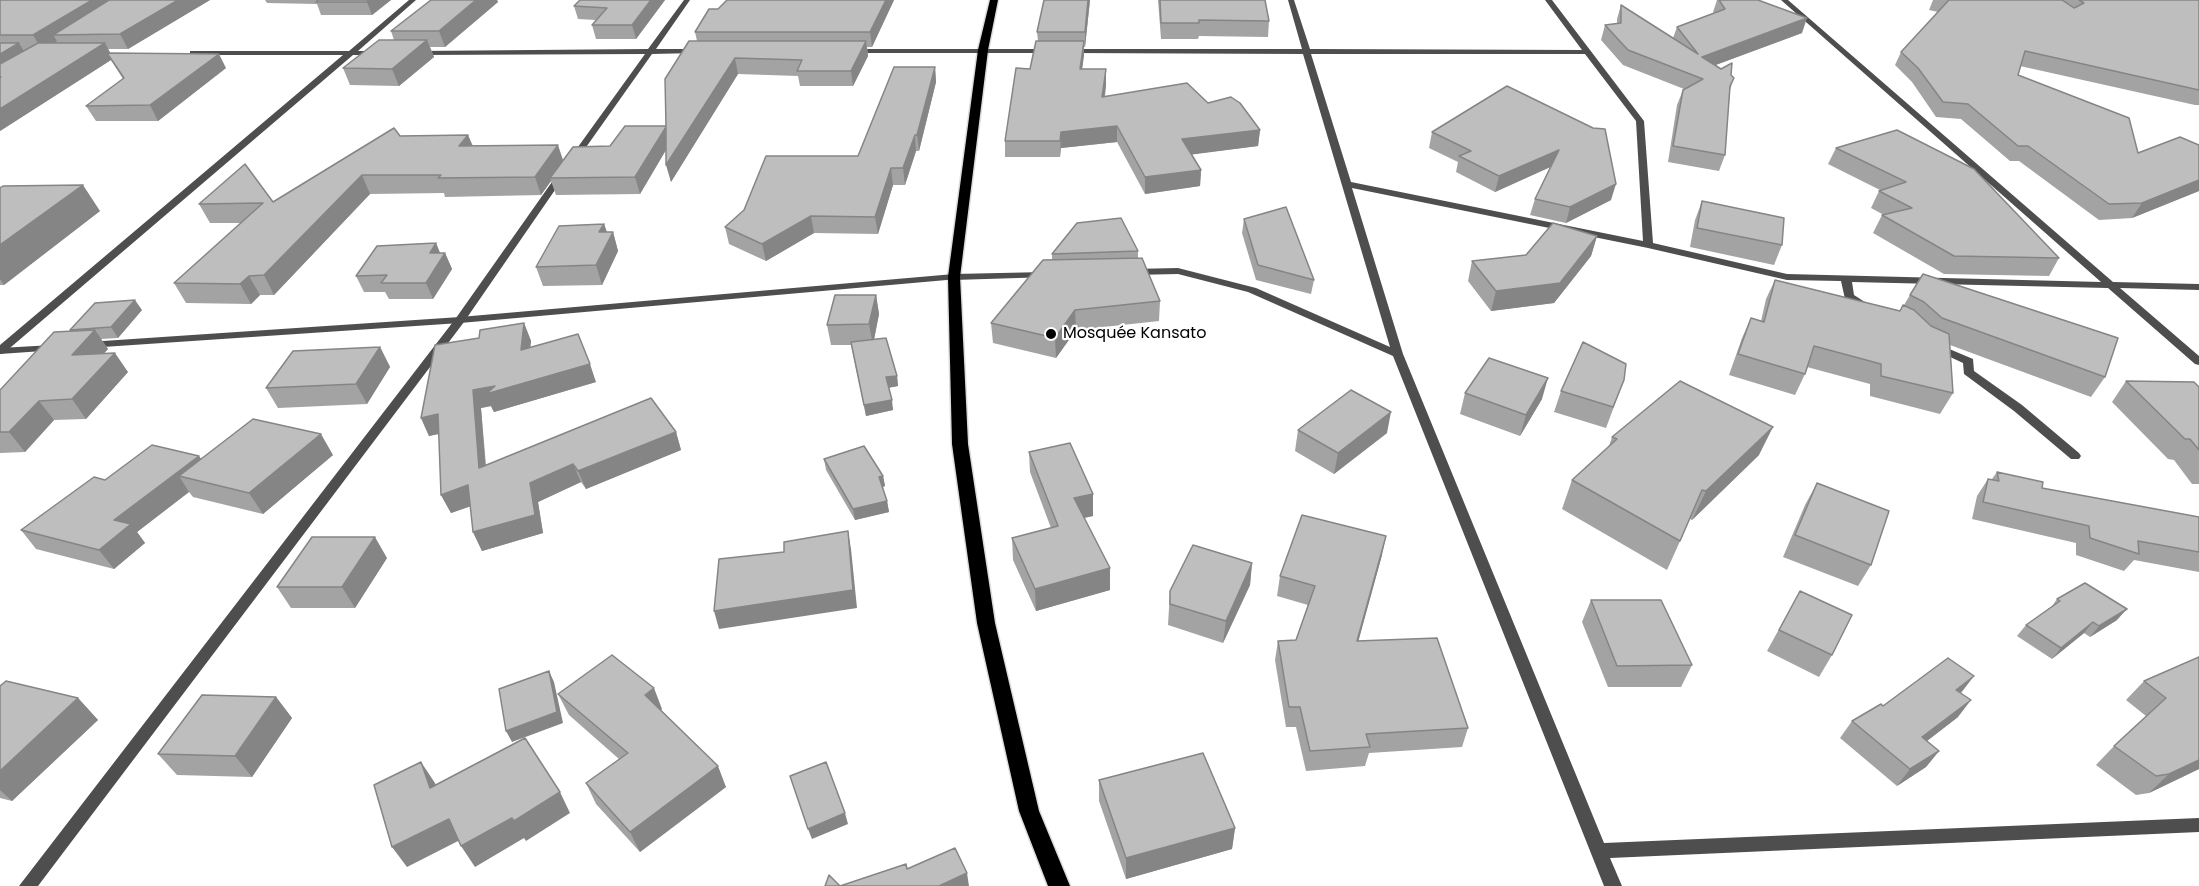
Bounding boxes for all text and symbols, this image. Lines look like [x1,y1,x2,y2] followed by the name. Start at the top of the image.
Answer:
[1063,324,1206,344] place label: Mosquée Kansato
[1044,327,1058,341] marker: Mosquée Kansato

